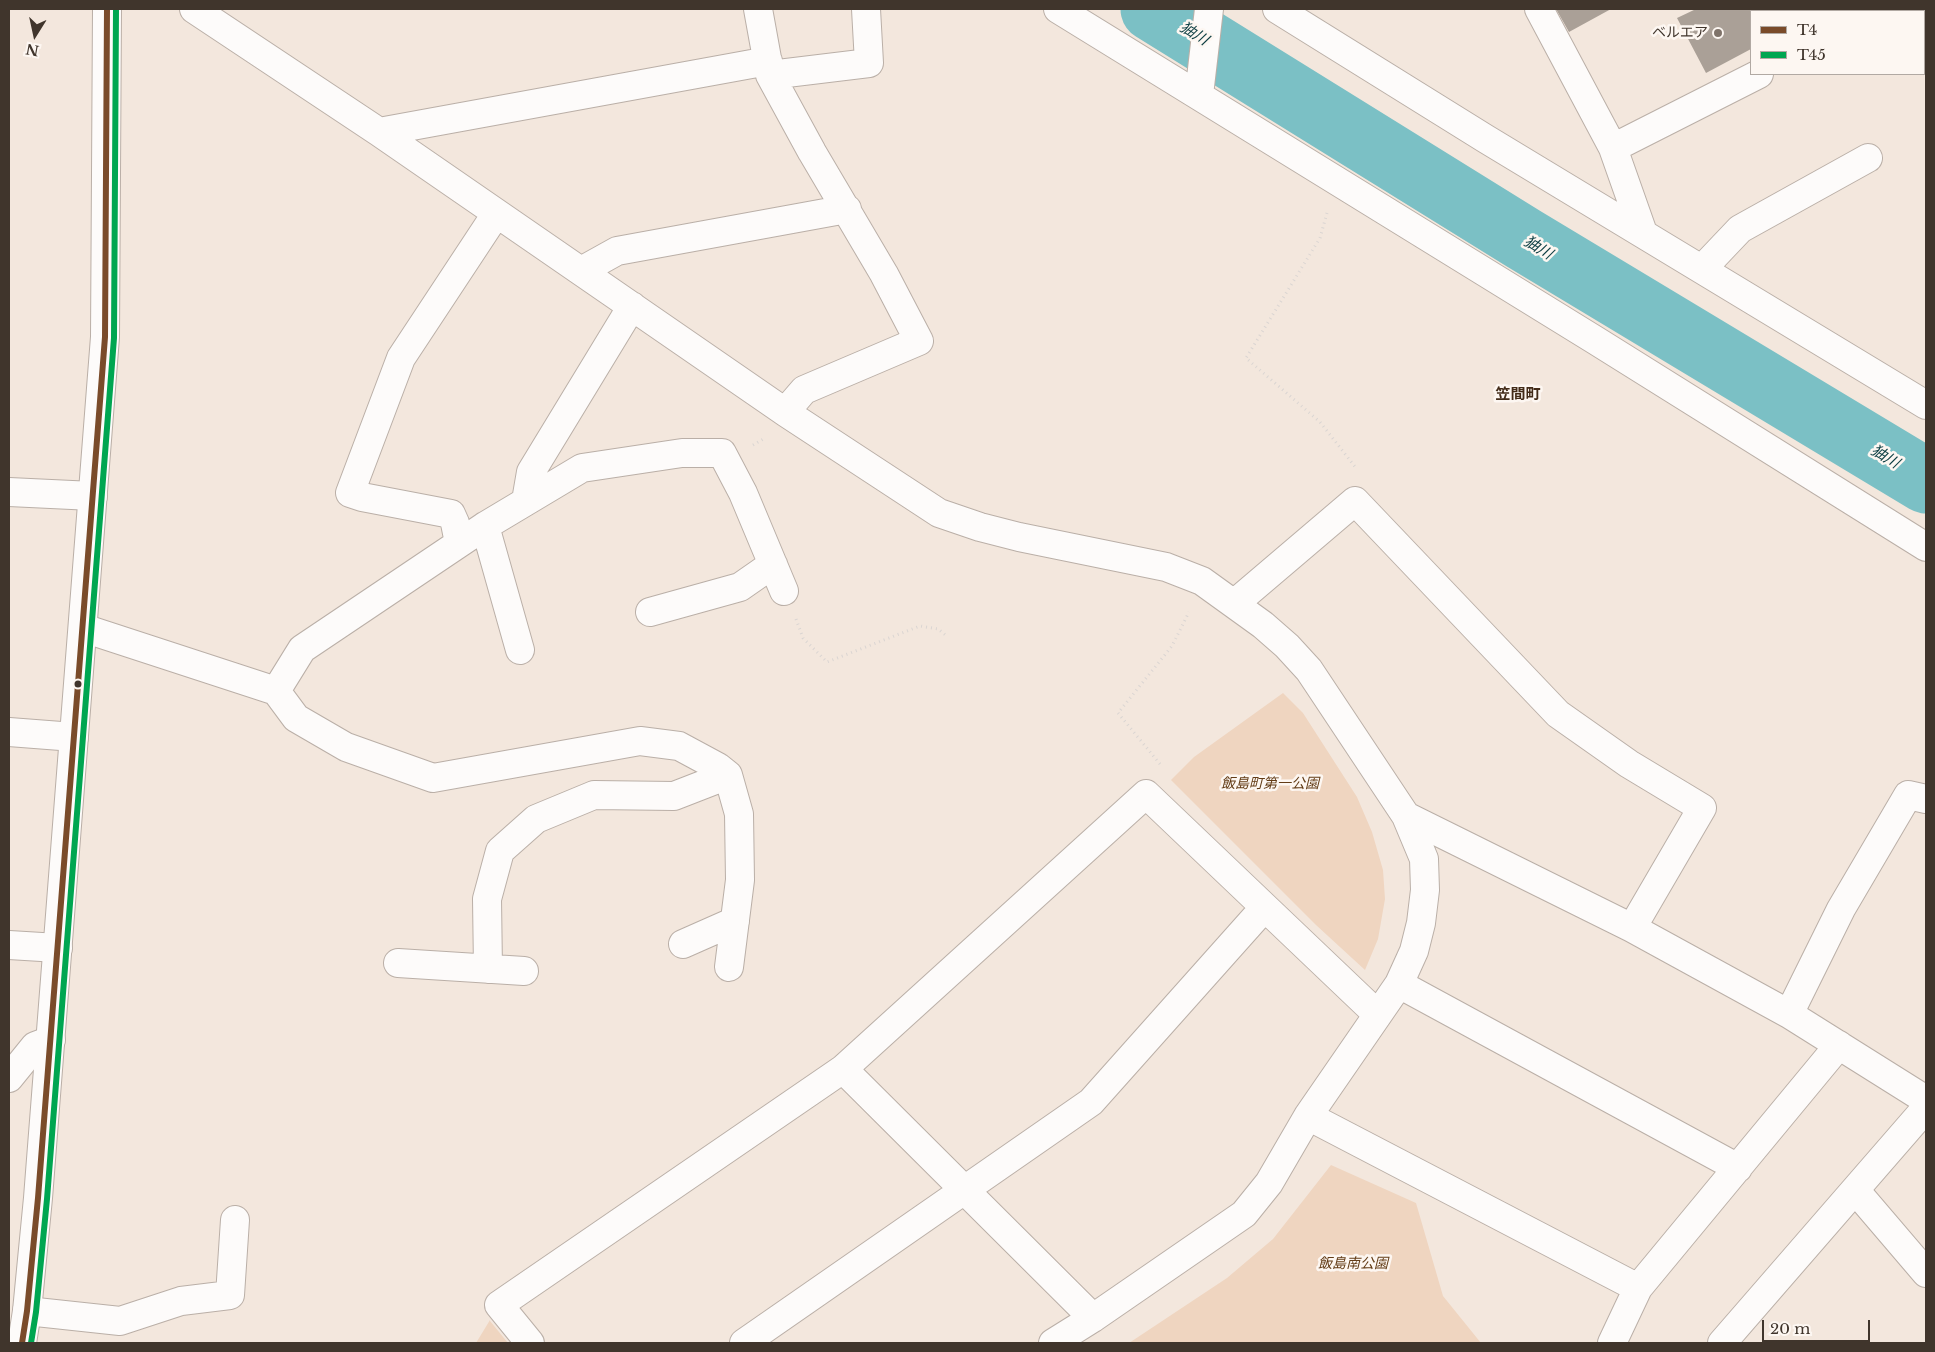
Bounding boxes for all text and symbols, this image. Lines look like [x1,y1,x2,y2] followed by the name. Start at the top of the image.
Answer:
[10,10,60,60] north arrow
[1750,10,1925,75] legend
[1177,18,1211,50] water label: 㹨川
[1797,20,1817,39] text: T4
[1652,25,1708,41] place label: ベルエア
[1712,27,1724,39] marker: ベルエア
[24,40,40,60] text: N
[1797,45,1826,64] text: T45
[1521,233,1555,263] water label: 㹨川
[1496,386,1540,404] district label: 笠間町
[1868,442,1902,472] water label: 㹨川
[73,679,83,689] unlabelled marker
[1221,776,1319,792] park label: 飯島町第一公園
[1318,1256,1388,1272] park label: 飯島南公園
[1765,1310,1872,1342] scale bar
[1770,1319,1810,1338] text: 20 m

